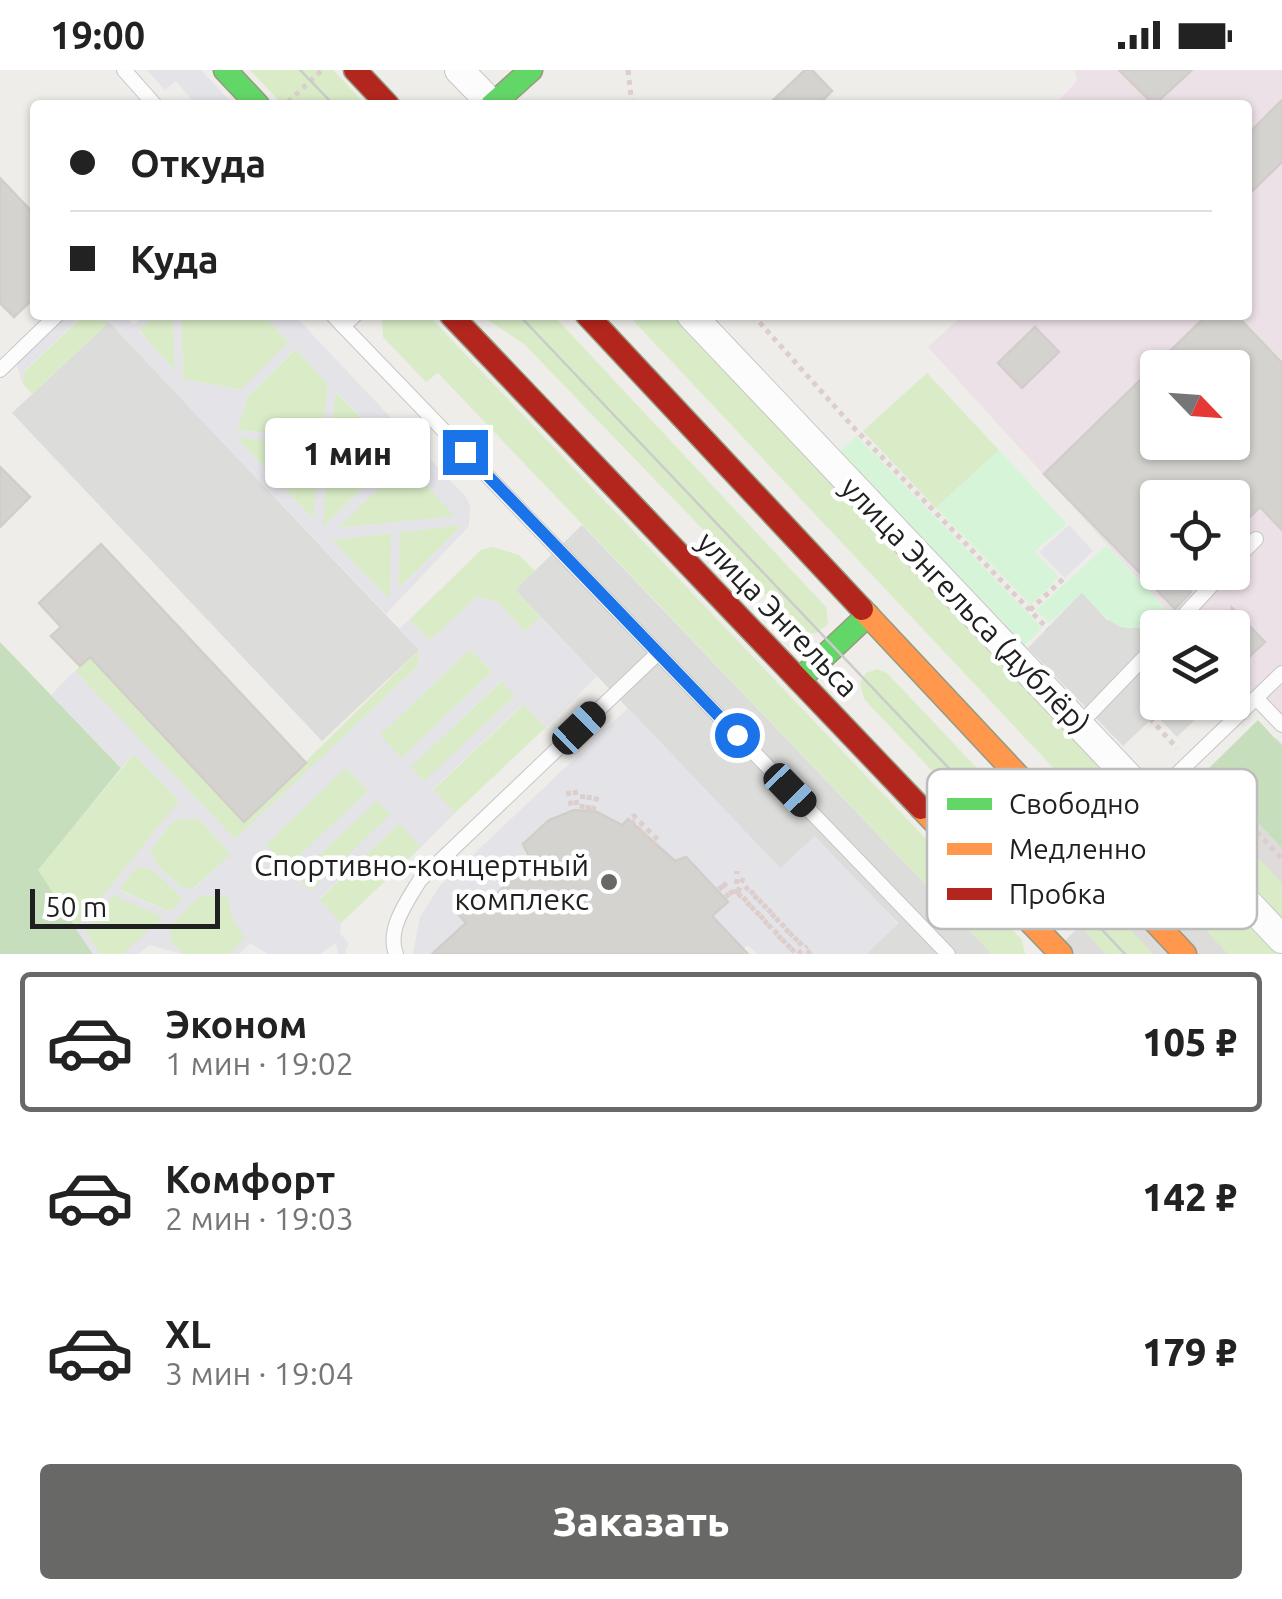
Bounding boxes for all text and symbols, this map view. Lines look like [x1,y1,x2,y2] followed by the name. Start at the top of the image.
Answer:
[50,14,145,56] text: 19:00
[130,142,266,184] text: Откуда
[130,238,219,280] text: Куда
[1140,350,1250,460] north arrow
[1140,350,1250,720] map controls
[265,417,430,487] callout: 1 мин
[443,430,488,475] route end
[303,435,392,471] text: 1 мин
[835,470,1097,740] street label: улица Энгельса (дублёр)
[1140,480,1250,590] button: locate
[691,525,865,703] street label: улица Энгельса
[1140,610,1250,720] button: layers
[547,696,611,760] car
[715,713,760,758] route start
[758,758,822,822] car
[927,769,1257,929] legend
[1009,788,1140,819] text: Свободно
[1009,833,1147,864] text: Медленно
[254,848,589,916] place label: Спортивно-концертный комплекс
[598,871,620,893] marker: Спортивно-концертный комплекс
[1009,878,1106,909] text: Пробка
[30,884,220,928] scale bar
[45,891,107,922] text: 50 m
[45,997,135,1087] icon: car
[165,1003,307,1045] text: Эконом
[1142,1021,1237,1063] text: 105 ₽
[165,1045,354,1081] text: 1 мин · 19:02
[45,1152,135,1242] icon: car
[165,1158,335,1200] text: Комфорт
[1142,1176,1237,1218] text: 142 ₽
[165,1200,354,1236] text: 2 мин · 19:03
[45,1307,135,1397] icon: car
[165,1313,211,1355] text: XL
[1142,1331,1237,1373] text: 179 ₽
[165,1355,354,1391] text: 3 мин · 19:04
[40,1464,1242,1579] button: Заказать

